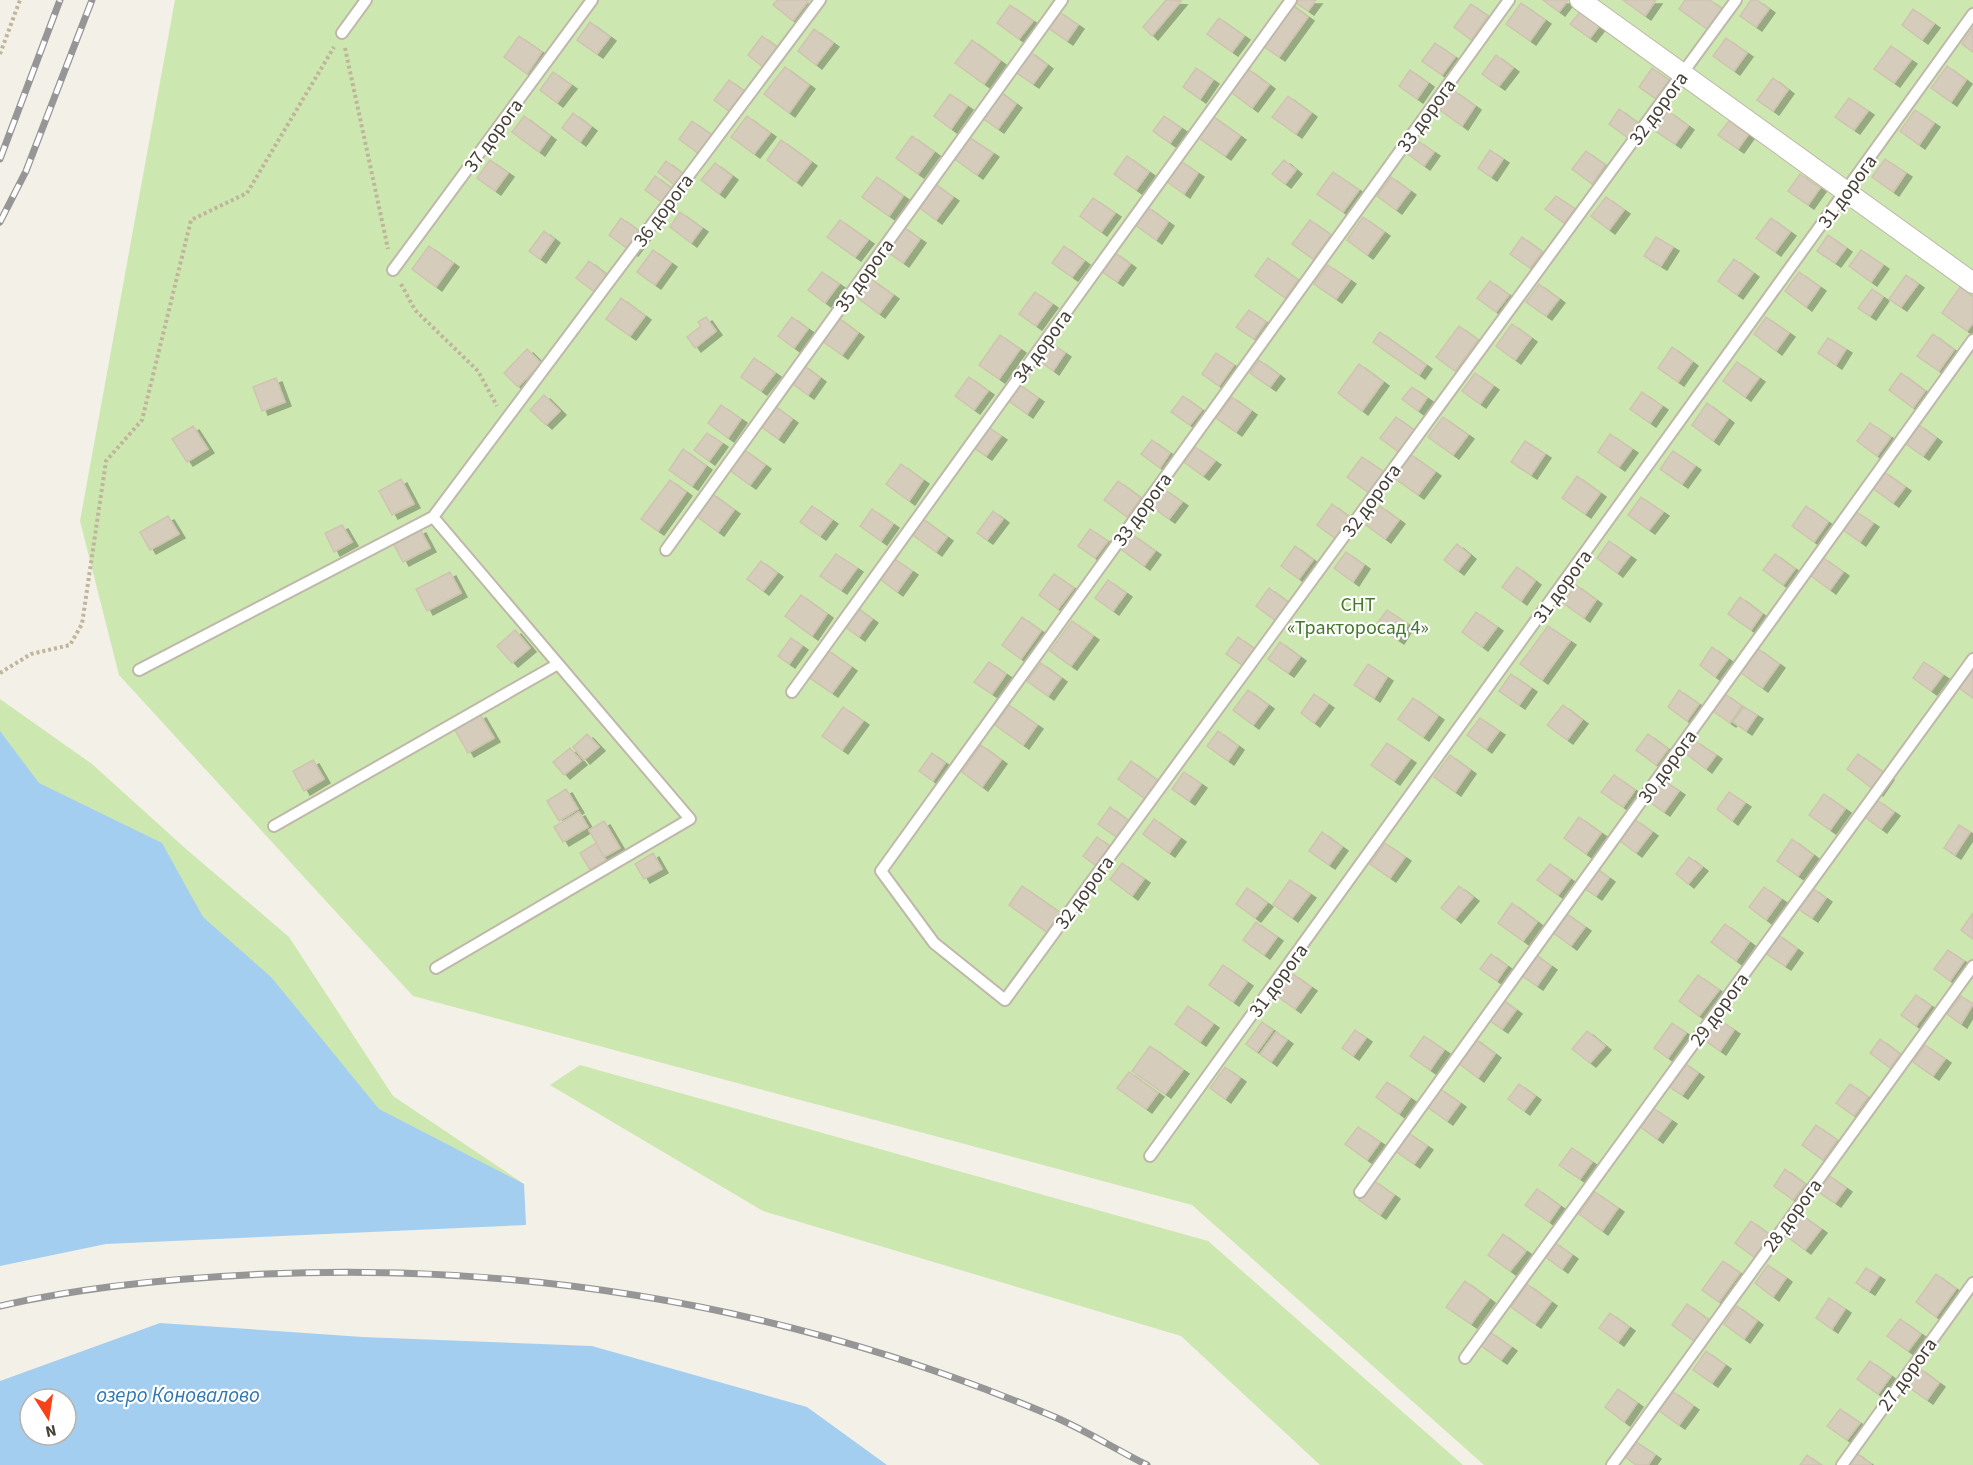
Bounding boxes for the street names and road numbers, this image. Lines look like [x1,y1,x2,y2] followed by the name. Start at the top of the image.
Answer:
[1623,66,1695,151] street label: 32 дорога
[1391,73,1463,158] street label: 33 дорога
[458,93,530,178] street label: 37 дорога
[1812,149,1884,234] street label: 31 дорога
[627,168,701,253] street label: 36 дорога
[829,233,901,318] street label: 35 дорога
[1007,304,1079,389] street label: 34 дорога
[1336,458,1408,543] street label: 32 дорога
[1107,467,1179,552] street label: 33 дорога
[1527,544,1599,629] street label: 31 дорога
[1632,724,1704,809] street label: 30 дорога
[1049,850,1121,935] street label: 32 дорога
[1243,938,1315,1023] street label: 31 дорога
[1684,967,1756,1052] street label: 29 дорога
[1757,1173,1829,1258] street label: 28 дорога
[1872,1332,1944,1417] street label: 27 дорога

